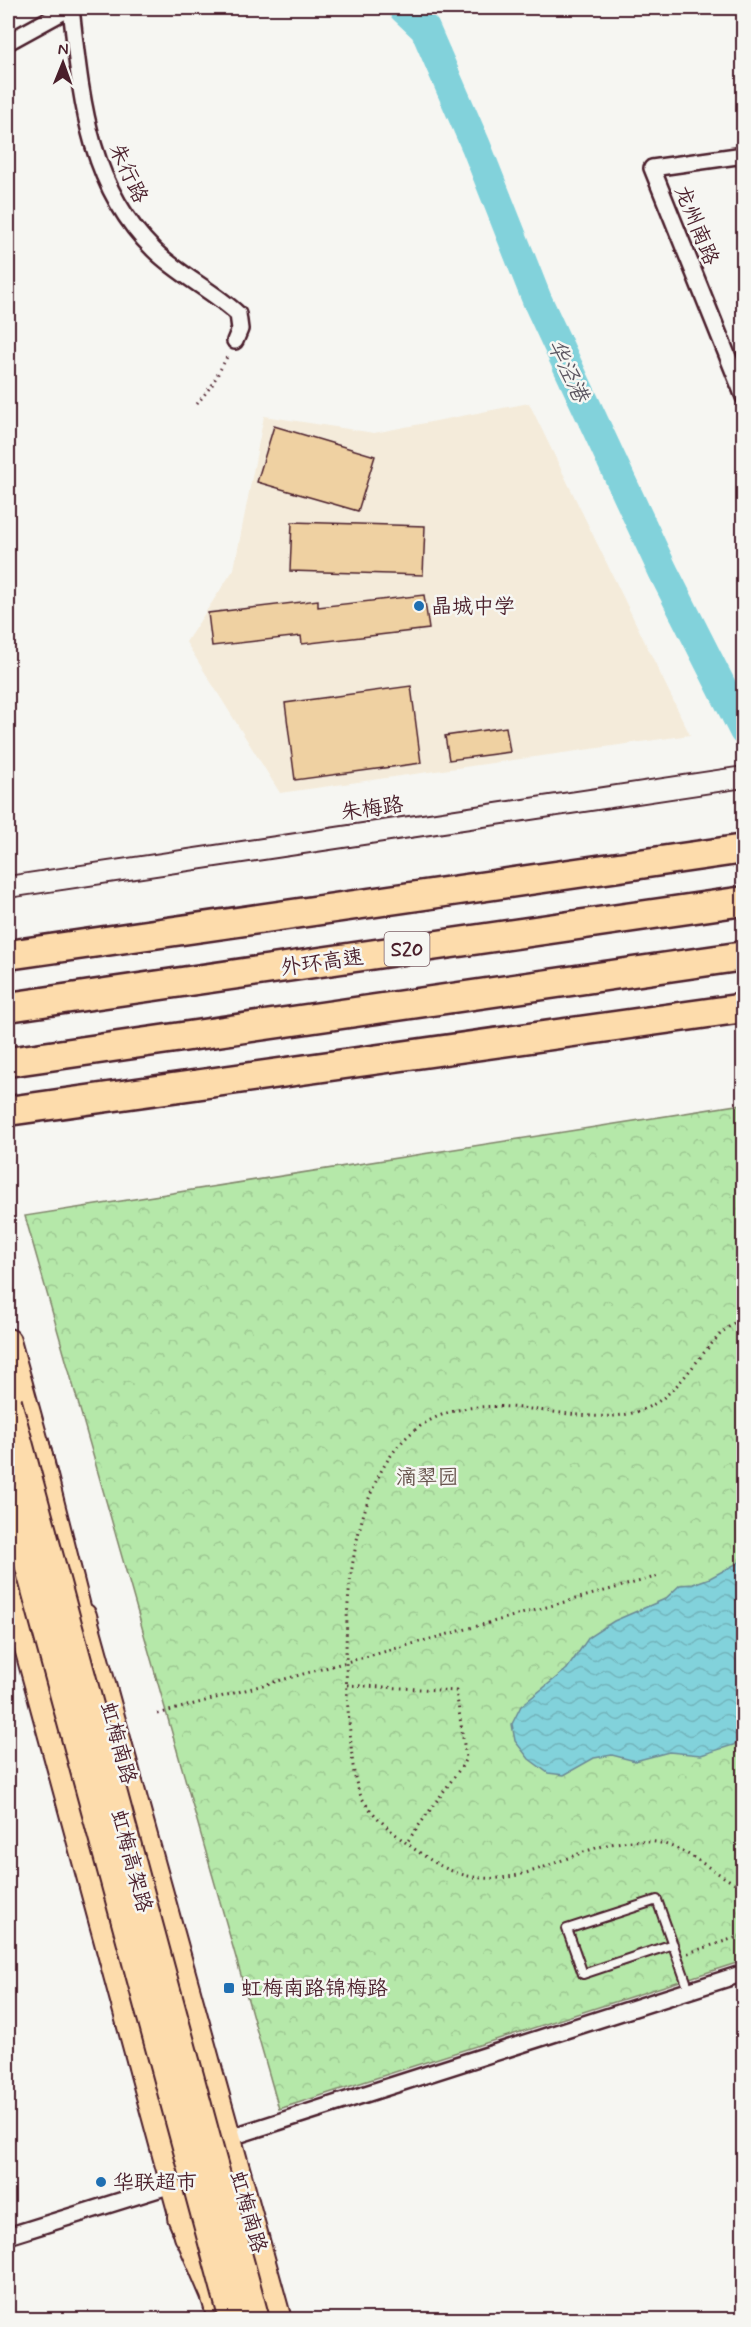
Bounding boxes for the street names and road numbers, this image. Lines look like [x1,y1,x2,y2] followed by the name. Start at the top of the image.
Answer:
[102,139,154,208] street label: 朱行路
[667,181,725,270] street label: 龙州南路
[339,791,405,827] street label: 朱梅路
[384,932,430,966] road number: S20
[279,943,366,983] street label: 外环高速
[94,1699,142,1787] street label: 虹梅南路
[104,1807,158,1916] street label: 虹梅高架路
[223,2168,273,2257] street label: 虹梅南路

